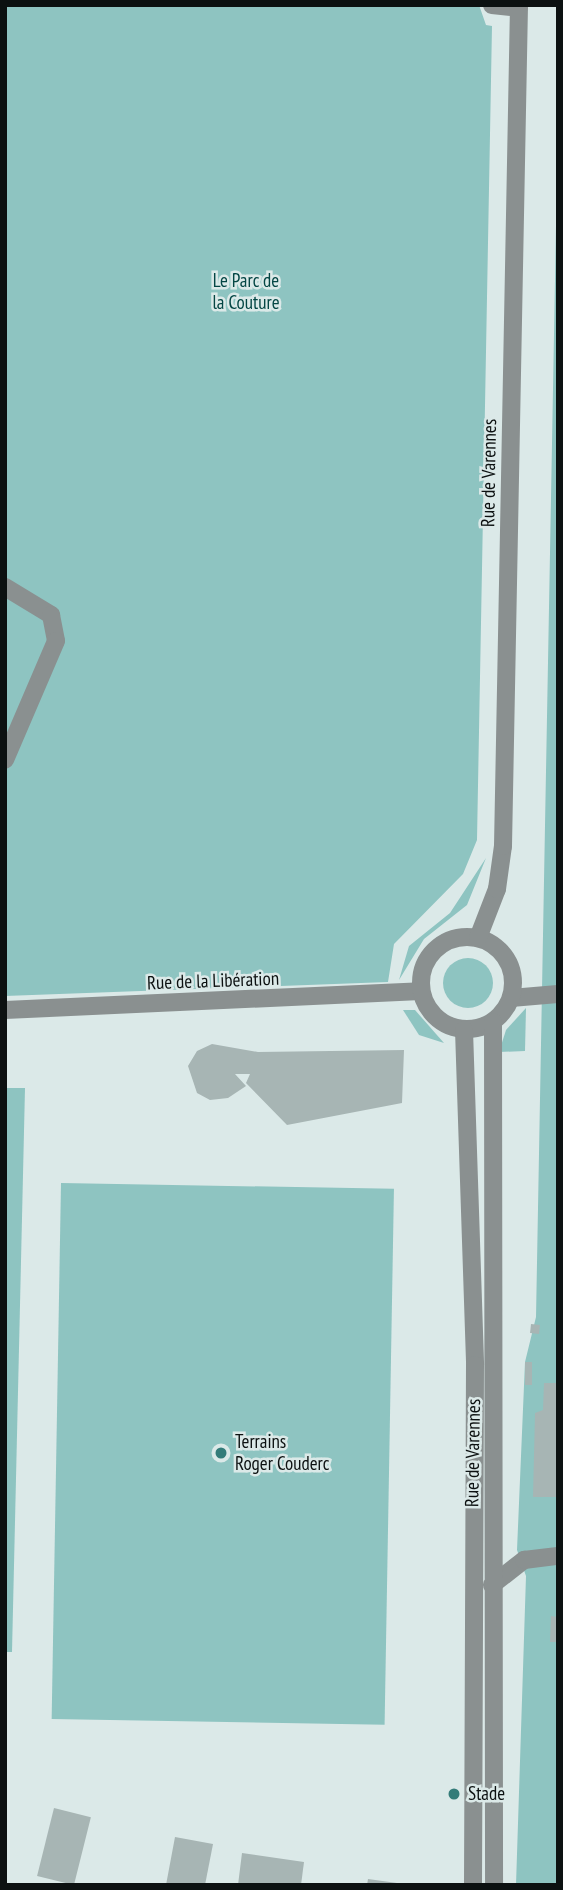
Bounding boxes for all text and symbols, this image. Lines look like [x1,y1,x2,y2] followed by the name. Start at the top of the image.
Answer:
[212,270,280,314] park label: Le Parc de la Couture
[477,418,501,528] street label: Rue de Varennes
[147,967,279,995] street label: Rue de la Libération
[461,1398,485,1508] street label: Rue de Varennes
[235,1431,330,1475] place label: Terrains Roger Couderc
[213,1445,229,1461] marker: Terrains Roger Couderc
[468,1783,505,1805] place label: Stade
[446,1786,462,1802] marker: Stade

